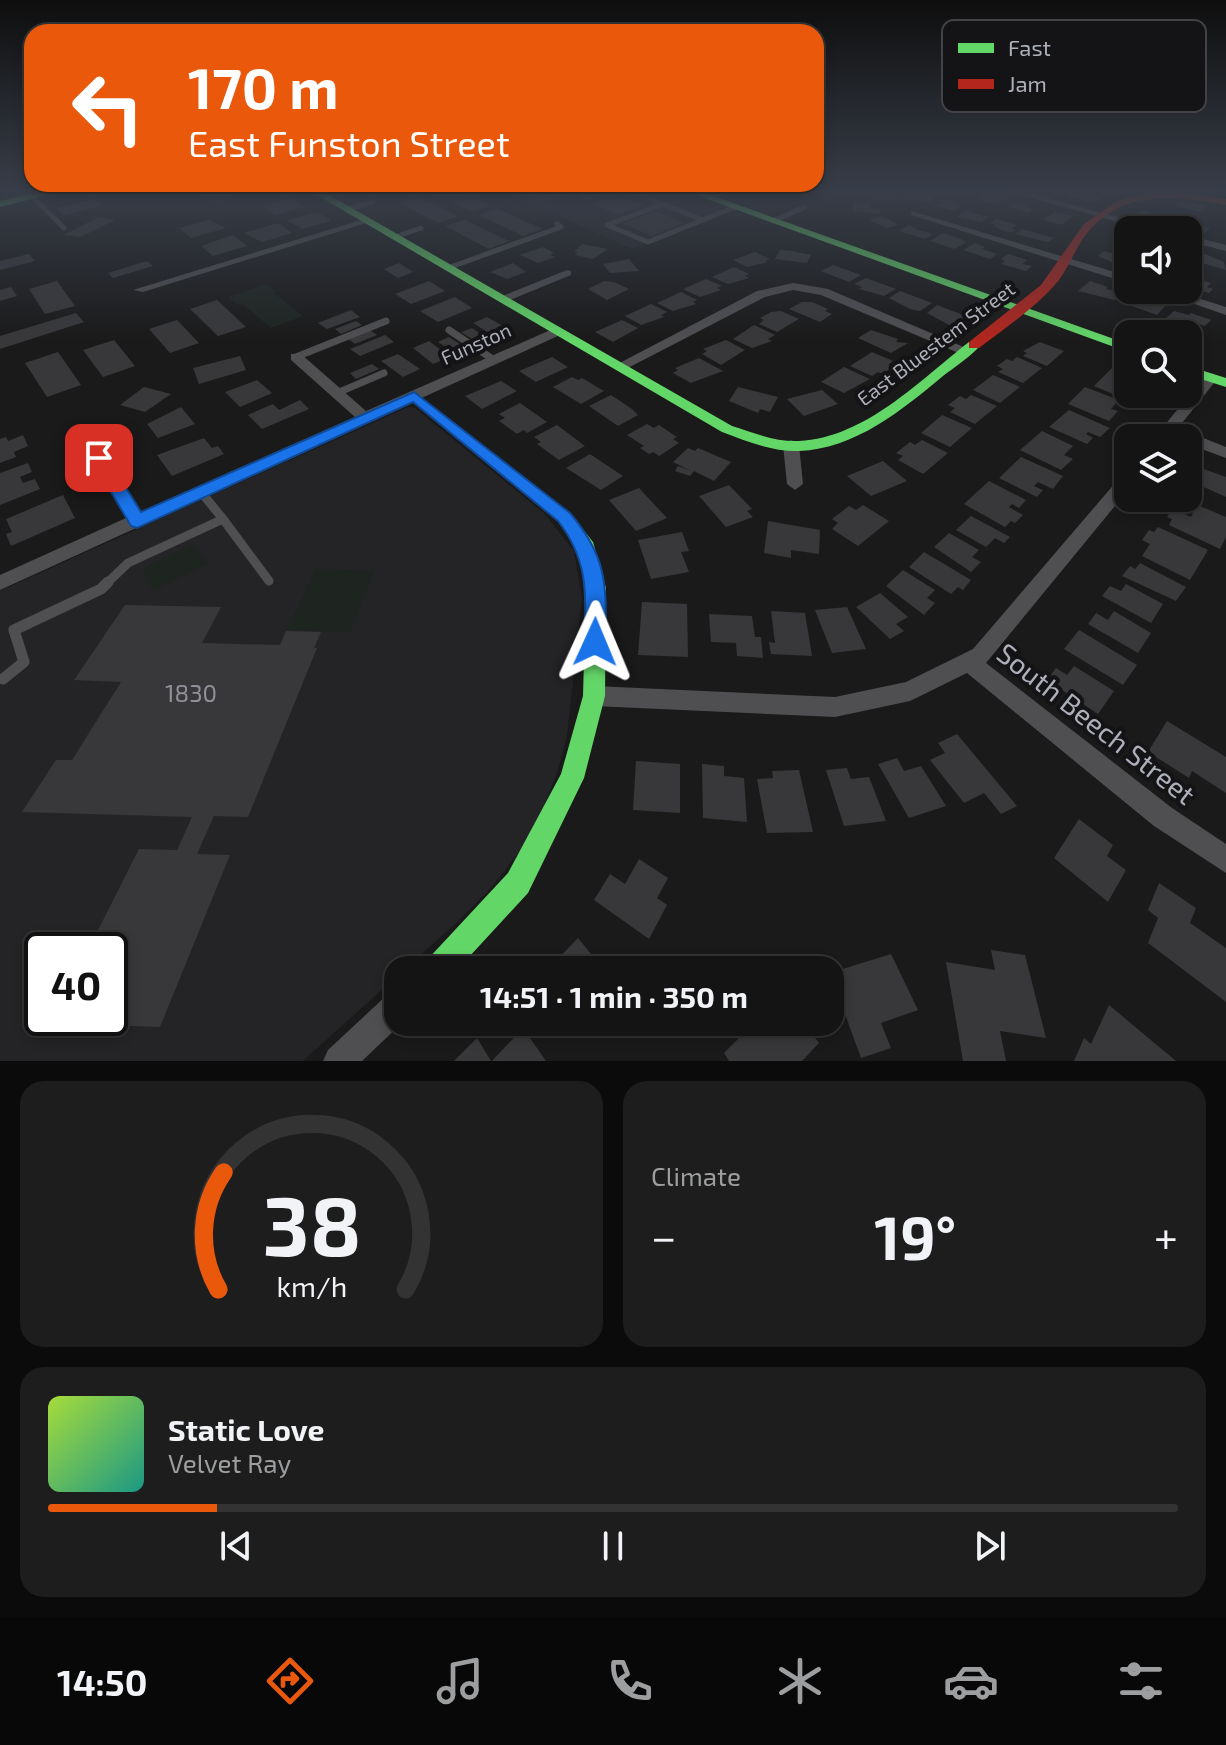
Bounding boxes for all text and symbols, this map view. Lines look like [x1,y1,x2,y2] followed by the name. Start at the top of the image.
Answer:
[942,20,1206,112] legend
[1008,34,1051,60] text: Fast
[188,53,339,120] text: 170 m
[56,56,160,160] icon: left
[1008,70,1047,96] text: Jam
[188,121,510,164] text: East Funston Street
[1114,216,1202,512] map controls
[1114,216,1202,304] button: sound
[852,276,1019,410] street label: East Bluestem Street
[437,317,514,369] street label: Funston
[1114,320,1202,408] button: search
[65,424,133,492] pin
[1114,424,1202,512] button: layers
[77,436,121,480] icon: arrive
[553,600,637,684] position arrow
[991,635,1203,811] street label: South Beech Street
[165,678,217,707] house number: 1830
[24,932,128,1036] speed limit sign: 40
[480,978,748,1014] text: 14:51 · 1 min · 350 m
[651,1160,741,1191] text: Climate
[262,1173,361,1273] text: 38
[874,1200,956,1272] text: 19°
[651,1209,677,1262] text: −
[1154,1209,1178,1262] text: +
[276,1268,347,1303] text: km/h
[168,1411,324,1447] text: Static Love
[168,1447,291,1478] text: Velvet Ray
[214,1524,258,1568] icon: previous
[591,1524,635,1568] icon: pause
[968,1524,1012,1568] icon: next
[262,1653,318,1709] icon: directions
[432,1653,488,1709] icon: music
[602,1653,658,1709] icon: phone
[772,1653,828,1709] icon: climate
[943,1653,999,1709] icon: car
[1113,1653,1169,1709] icon: filters
[57,1660,147,1703] text: 14:50

